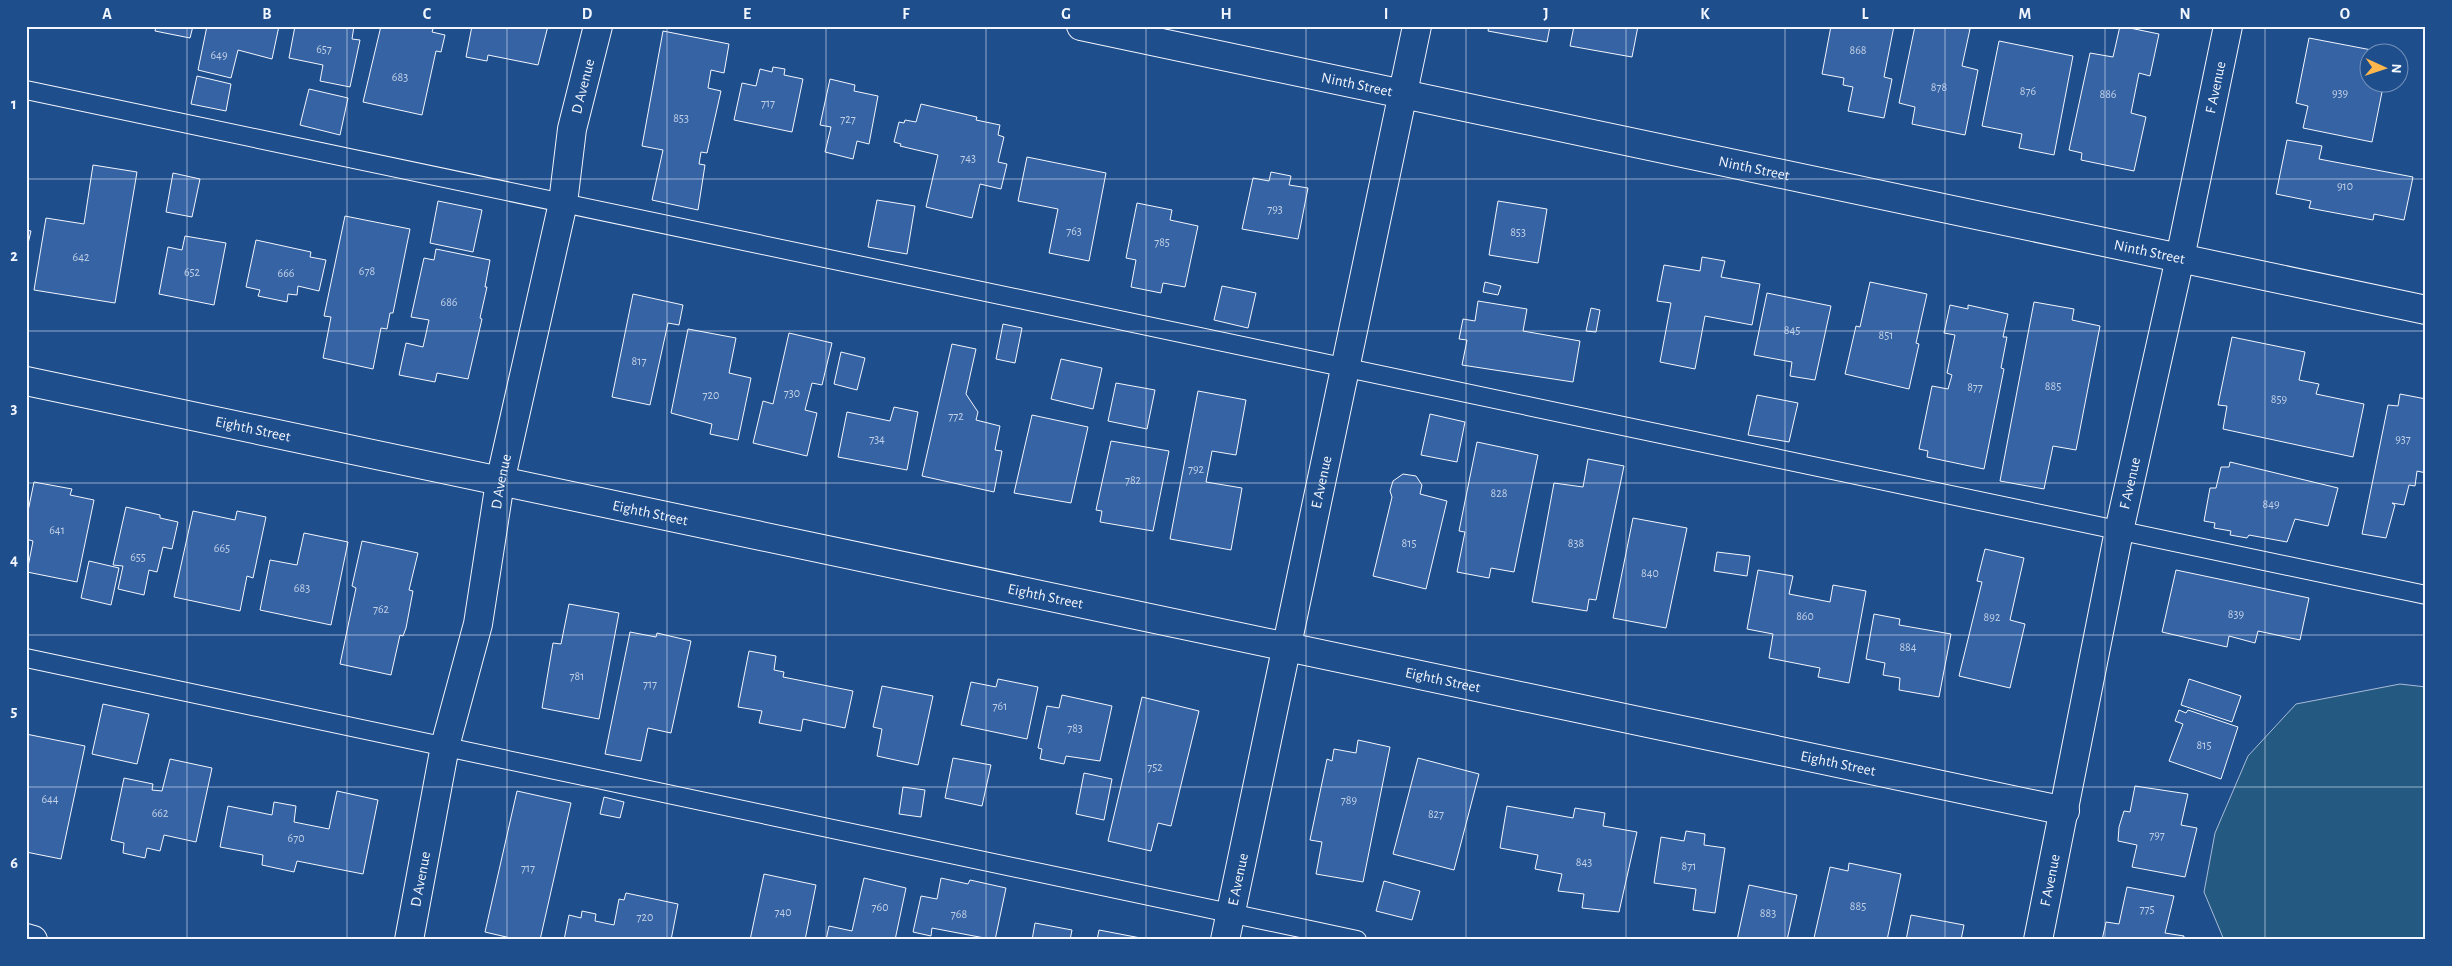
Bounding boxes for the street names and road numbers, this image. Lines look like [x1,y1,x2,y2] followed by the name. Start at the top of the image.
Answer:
[569,57,597,115] street label: D Avenue
[2203,60,2229,115] street label: F Avenue
[1320,70,1394,100] street label: Ninth Street
[1717,154,1791,183] street label: Ninth Street
[2113,237,2186,267] street label: Ninth Street
[214,414,292,445] street label: Eighth Street
[489,452,514,510] street label: D Avenue
[1309,454,1335,510] street label: E Avenue
[2117,456,2143,511] street label: F Avenue
[611,498,689,528] street label: Eighth Street
[1007,581,1085,612] street label: Eighth Street
[1404,665,1482,696] street label: Eighth Street
[1799,748,1877,779] street label: Eighth Street
[408,850,433,908] street label: D Avenue
[1225,852,1251,907] street label: E Avenue
[2038,853,2063,908] street label: F Avenue

